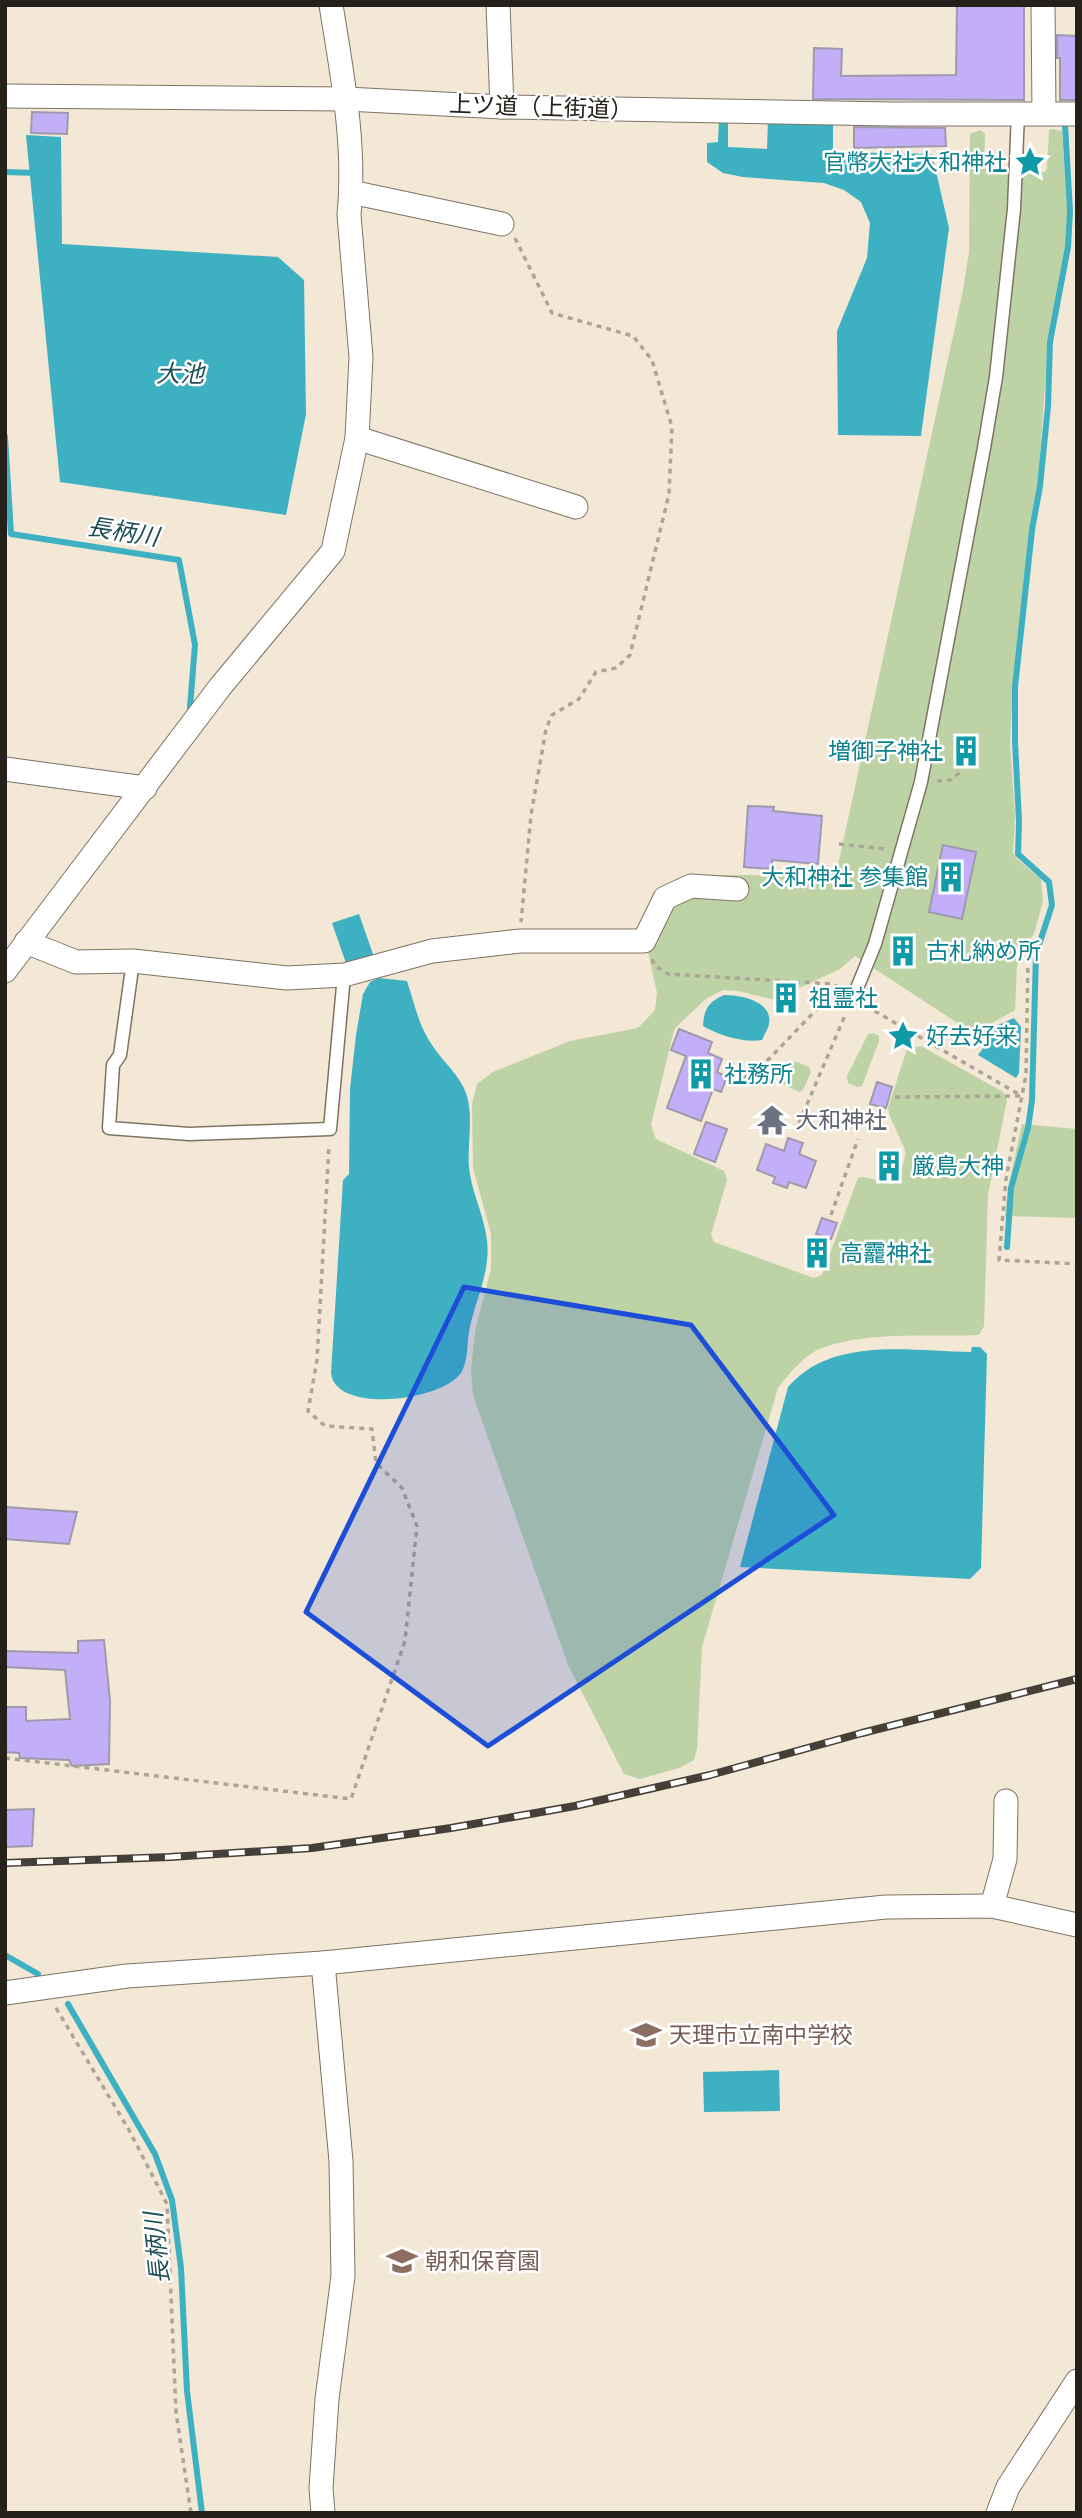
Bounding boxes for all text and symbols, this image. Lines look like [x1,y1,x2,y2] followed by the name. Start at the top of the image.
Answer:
[449,90,633,124] street label: 上ツ道（上街道）
[1013,145,1047,179] place icon: 官幣大社大和神社
[823,148,1007,176] place label: 官幣大社大和神社
[156,360,206,388] water label: 大池
[85,513,164,552] water label: 長柄川
[949,734,983,768] building icon: 増御子神社
[828,737,943,765] place label: 増御子神社
[934,860,968,894] building icon: 大和神社 参集館
[761,863,928,891] place label: 大和神社 参集館
[886,934,920,968] building icon: 古札納め所
[926,937,1041,965] place label: 古札納め所
[769,981,803,1015] building icon: 祖霊社
[809,984,878,1012] place label: 祖霊社
[886,1019,920,1053] place icon: 好去好来
[926,1022,1018,1050] place label: 好去好来
[684,1057,718,1091] building icon: 社務所
[724,1060,793,1088] place label: 社務所
[755,1103,789,1137] temple icon: 大和神社
[795,1106,887,1134] place label: 大和神社
[872,1149,906,1183] building icon: 厳島大神
[912,1152,1004,1180] place label: 厳島大神
[800,1236,834,1270] building icon: 高龗神社
[840,1239,932,1267] place label: 高龗神社
[629,2018,663,2052] school or university icon: 天理市立南中学校
[669,2021,853,2049] place label: 天理市立南中学校
[139,2208,175,2285] water label: 長柄川
[385,2244,419,2278] school or university icon: 朝和保育園
[425,2247,540,2275] place label: 朝和保育園

